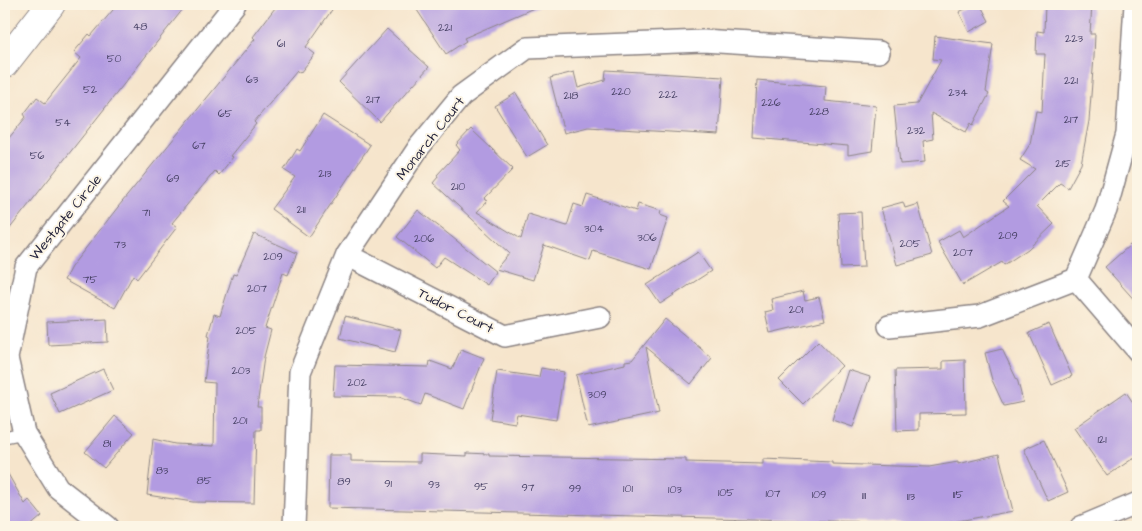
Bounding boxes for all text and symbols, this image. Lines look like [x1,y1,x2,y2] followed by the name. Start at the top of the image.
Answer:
[133,19,147,34] house number: 48
[438,20,453,35] house number: 221
[1065,31,1083,46] house number: 223
[277,36,286,51] house number: 61
[107,51,121,66] house number: 50
[246,72,259,87] house number: 63
[1064,73,1079,88] house number: 221
[83,82,98,97] house number: 52
[611,84,631,99] house number: 220
[948,85,968,100] house number: 234
[659,87,678,102] house number: 222
[564,88,578,103] house number: 218
[366,92,380,107] house number: 217
[392,92,470,185] street label: Monarch Court
[761,95,781,110] house number: 226
[809,104,829,119] house number: 228
[218,106,233,121] house number: 65
[1064,112,1078,127] house number: 217
[55,115,71,130] house number: 54
[907,123,926,138] house number: 232
[192,138,206,153] house number: 67
[30,148,44,163] house number: 56
[1055,156,1071,171] house number: 215
[318,166,332,181] house number: 213
[25,170,107,265] street label: Westgate Circle
[166,171,180,186] house number: 69
[451,179,465,194] house number: 210
[296,202,306,217] house number: 211
[142,205,151,220] house number: 71
[584,221,605,236] house number: 304
[998,228,1018,243] house number: 209
[637,230,657,245] house number: 306
[414,231,434,246] house number: 206
[899,236,921,251] house number: 205
[114,237,127,252] house number: 73
[953,245,973,260] house number: 207
[263,249,283,264] house number: 209
[83,272,97,287] house number: 75
[247,281,267,296] house number: 207
[414,283,497,339] street label: Tudor Court
[789,302,804,317] house number: 201
[235,323,257,338] house number: 205
[232,363,251,378] house number: 203
[347,375,367,390] house number: 202
[588,387,606,402] house number: 309
[233,413,248,428] house number: 201
[1097,432,1107,447] house number: 121
[103,436,112,451] house number: 81
[156,463,169,478] house number: 83
[197,473,212,488] house number: 85
[337,474,351,489] house number: 89
[384,476,392,491] house number: 91
[428,477,440,492] house number: 93
[474,479,488,494] house number: 95
[521,480,535,495] house number: 97
[569,481,581,496] house number: 99
[623,481,633,496] house number: 101
[668,482,682,497] house number: 103
[718,485,734,500] house number: 105
[765,486,781,501] house number: 107
[812,487,826,502] house number: 109
[953,487,964,502] house number: 115
[862,488,867,503] house number: 111
[907,489,916,504] house number: 113

